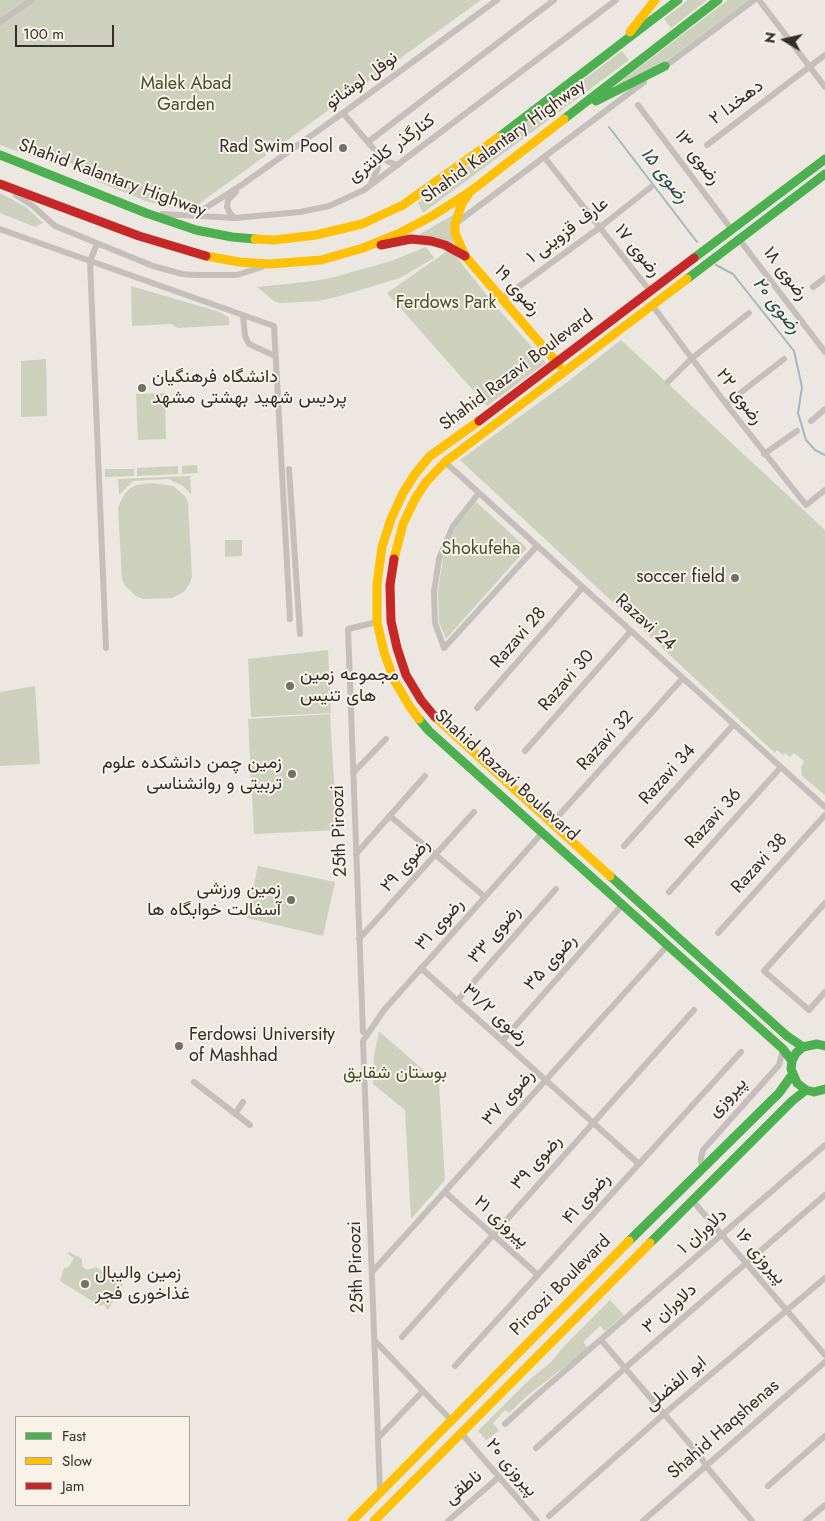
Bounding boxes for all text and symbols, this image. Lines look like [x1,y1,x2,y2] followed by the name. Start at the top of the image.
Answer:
[18,15,116,47] scale bar
[760,15,810,65] north arrow
[23,23,64,45] text: 100 m
[759,31,781,45] text: N
[321,47,403,115] street label: نوفل لوشاتو
[140,74,232,116] park label: Malek Abad Garden
[418,75,590,209] street label: Shahid Kalantary Highway
[706,76,768,130] street label: دهخدا ۲
[344,110,440,188] street label: کنارگذر کلانتری
[669,126,725,190] street label: رضوی ۱۳
[15,135,209,223] street label: Shahid Kalantary Highway
[219,137,333,159] place label: Rad Swim Pool
[337,142,349,154] marker: Rad Swim Pool
[635,143,693,209] water label: رضوی ۱۵
[523,193,613,269] street label: عارف قزوینی ۱
[609,220,665,282] street label: رضوی ۱۷
[758,243,812,305] street label: رضوی ۱۸
[489,261,545,321] street label: رضوی ۱۹
[747,273,805,339] water label: رضوی ۲۰
[396,293,496,315] park label: Ferdows Park
[436,306,598,436] street label: Shahid Razavi Boulevard
[711,365,767,429] street label: رضوی ۲۲
[152,367,347,409] place label: دانشگاه فرهنگیان پردیس شهید بهشتی مشهد
[136,382,148,394] marker: دانشگاه فرهنگیان پردیس شهید بهشتی مشهد
[442,539,520,561] park label: Shokufeha
[636,567,725,589] place label: soccer field
[729,572,741,584] marker: soccer field
[610,590,680,656] street label: Razavi 24
[487,603,551,673] street label: Razavi 28
[535,646,599,716] street label: Razavi 30
[300,665,399,708] place label: مجموعه زمین های تنیس
[284,680,296,692] marker: مجموعه زمین های تنیس
[429,705,583,847] street label: Shahid Razavi Boulevard
[573,706,639,776] street label: Razavi 32
[635,740,701,810] street label: Razavi 34
[102,753,282,796] place label: زمین چمن دانشکده علوم تربیتی و روانشناسی
[286,768,298,780] marker: زمین چمن دانشکده علوم تربیتی و روانشناسی
[328,784,352,878] street label: 25th Piroozi
[681,784,747,854] street label: Razavi 36
[727,830,793,898] street label: Razavi 38
[377,835,435,897] street label: رضوی ۲۹
[147,879,281,922] place label: زمین ورزشی آسفالت خوابگاه ها
[285,894,297,906] marker: زمین ورزشی آسفالت خوابگاه ها
[411,894,469,956] street label: رضوی ۳۱
[464,902,526,968] street label: رضوی ۳۳
[520,930,582,996] street label: رضوی ۳۵
[457,980,533,1050] street label: رضوی ۳۱/۲
[189,1025,335,1068] place label: Ferdowsi University of Mashhad
[173,1040,185,1052] marker: Ferdowsi University of Mashhad
[343,1063,447,1085] park label: بوستان شقایق
[478,1065,540,1131] street label: رضوی ۳۷
[704,1073,752,1123] street label: پیروزی
[507,1131,567,1195] street label: رضوی ۳۹
[558,1169,616,1229] street label: رضوی ۴۱
[469,1192,533,1252] street label: پیروزی ۲۱
[674,1205,732,1259] street label: دلاوران ۱
[345,1220,369,1314] street label: 25th Piroozi
[730,1225,790,1289] street label: پیروزی ۱۶
[506,1231,616,1341] street label: Piroozi Boulevard
[95,1263,190,1306] place label: زمین والیبال غذاخوری فجر
[79,1278,91,1290] marker: زمین والیبال غذاخوری فجر
[638,1279,702,1339] street label: دلاوران ۳
[641,1352,711,1416] street label: ابو الفضلی
[664,1376,784,1484] street label: Shahid Haqshenas
[15,1416,190,1506] legend
[62,1425,86,1447] text: Fast
[480,1435,542,1501] street label: پیروزی ۲۰
[62,1450,92,1472] text: Slow
[441,1466,487,1510] street label: ناطقی
[62,1475,85,1497] text: Jam

